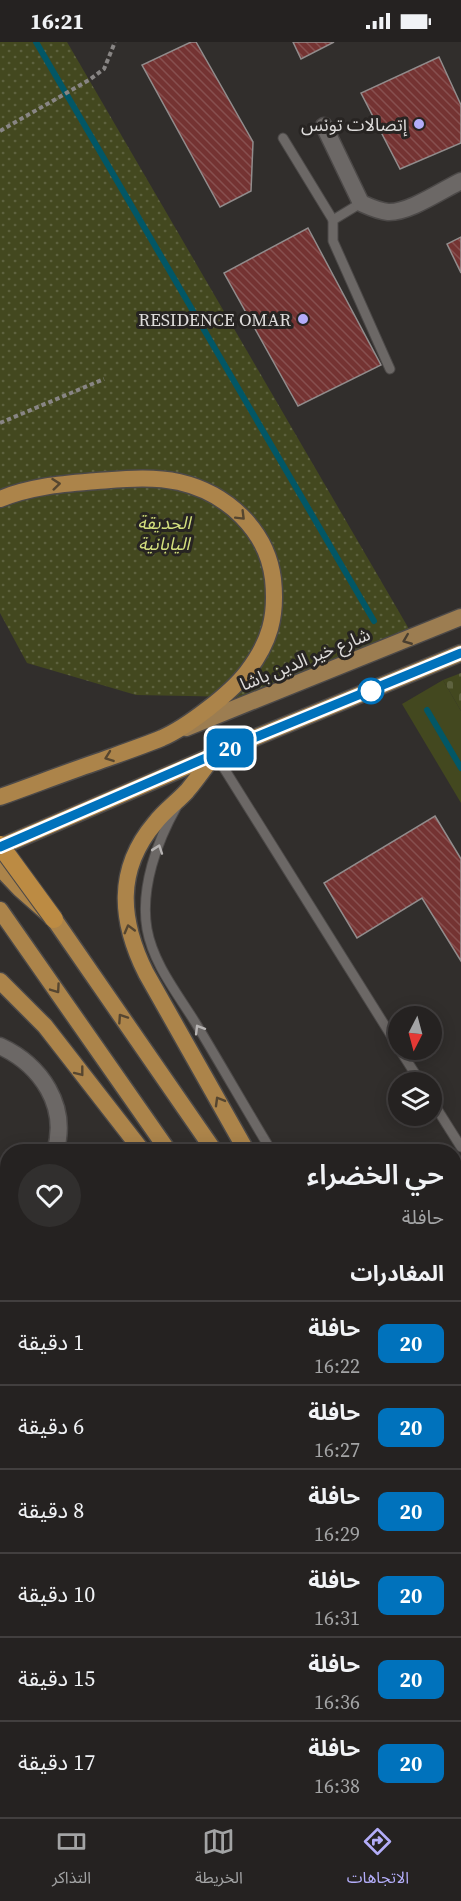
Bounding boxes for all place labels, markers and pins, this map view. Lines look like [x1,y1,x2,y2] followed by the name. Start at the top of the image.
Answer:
[301,112,407,137] place label: إتصالات تونس
[412,117,426,131] marker: إتصالات تونس
[138,307,291,332] place label: RESIDENCE OMAR
[296,312,310,326] marker: RESIDENCE OMAR
[358,678,384,704] unlabelled marker

